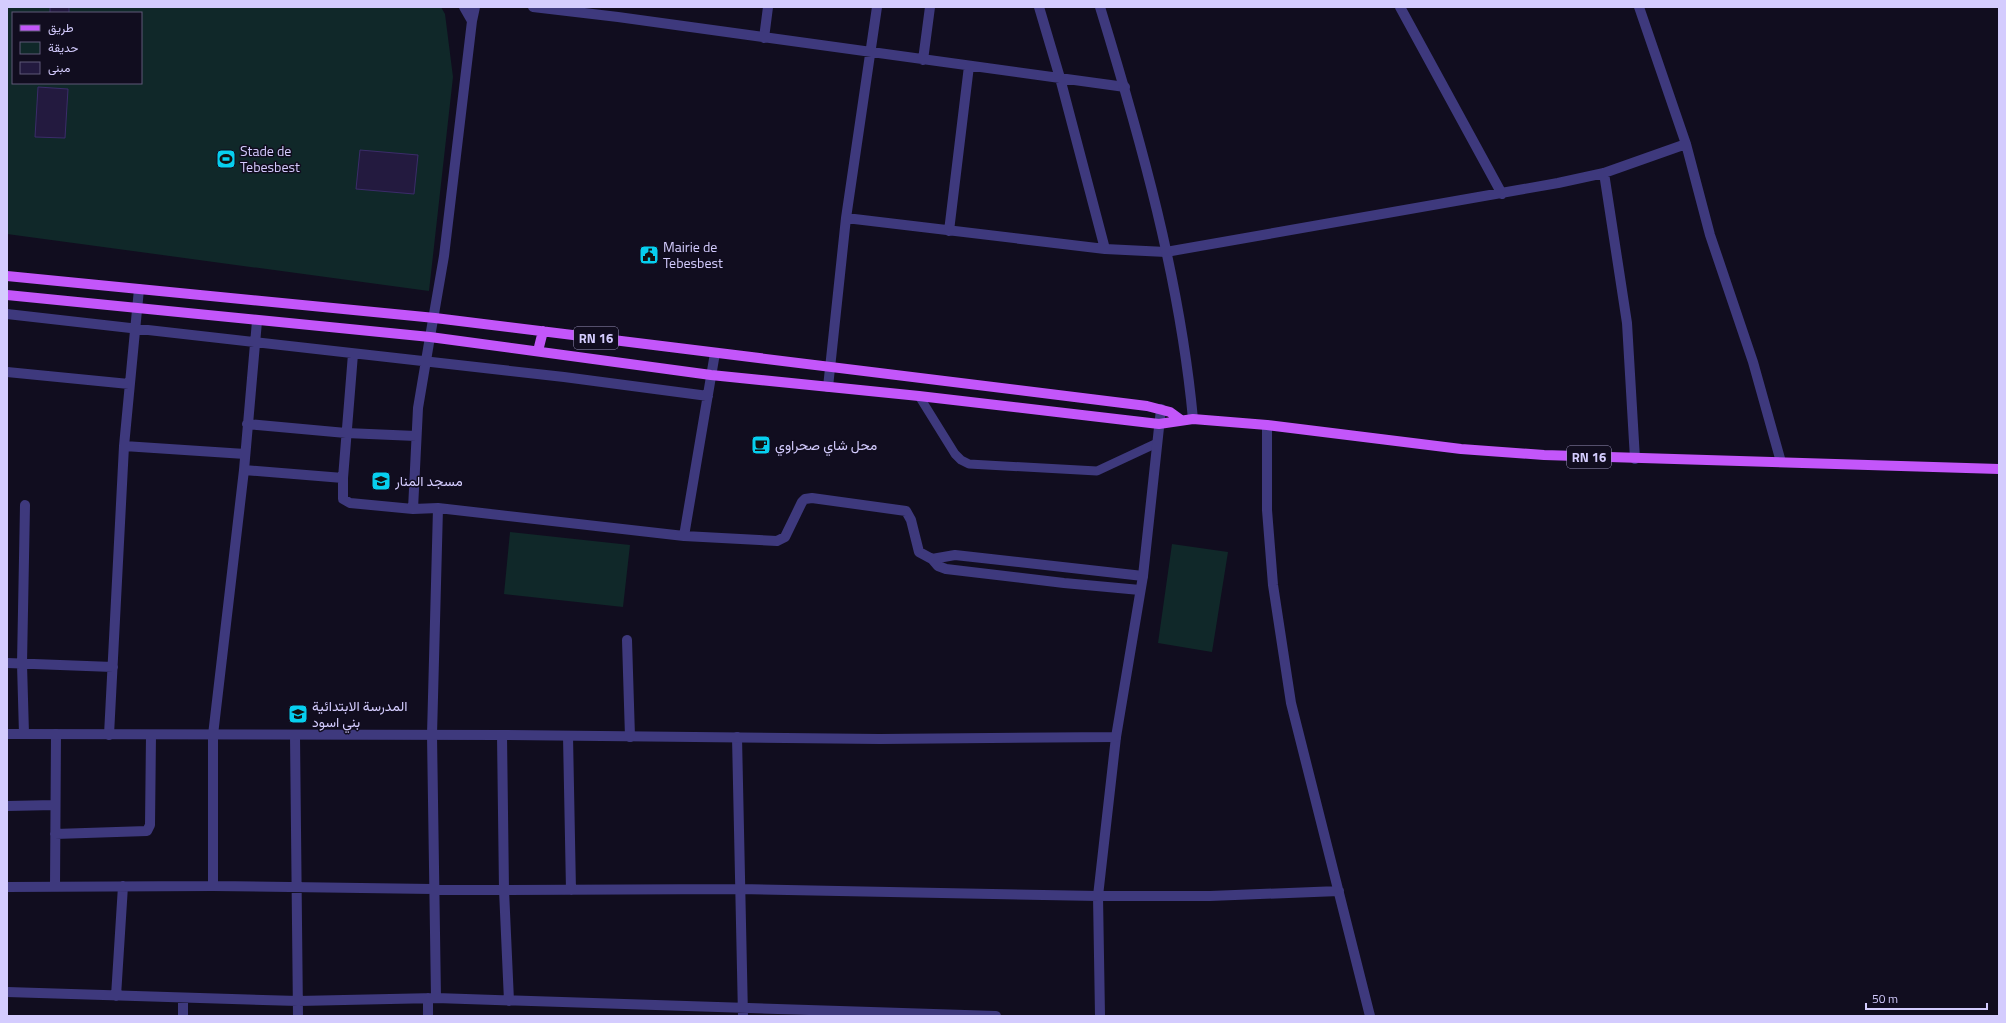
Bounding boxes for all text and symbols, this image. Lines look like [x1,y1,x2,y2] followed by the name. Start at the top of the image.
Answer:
[12,12,142,84] legend
[48,18,74,37] text: طريق
[48,38,78,57] text: حديقة
[48,58,70,77] text: مبنى
[240,140,300,177] place label: Stade de Tebesbest
[215,148,237,170] sports icon: Stade de Tebesbest
[663,236,723,273] place label: Mairie de Tebesbest
[638,244,660,266] public building icon: Mairie de Tebesbest
[574,327,618,349] road number: RN 16
[750,434,772,456] cafe icon: محل شاي صحراوي
[775,434,877,457] place label: محل شاي صحراوي
[1567,446,1611,468] road number: RN 16
[370,470,392,492] school or university icon: مسجد المنار
[394,470,463,491] place label: مسجد المنار
[312,695,408,734] place label: المدرسة الابتدائية بني اسود
[287,703,309,725] school or university icon: المدرسة الابتدائية بني اسود
[1866,985,1987,1011] scale bar
[1872,989,1898,1008] text: 50 m

